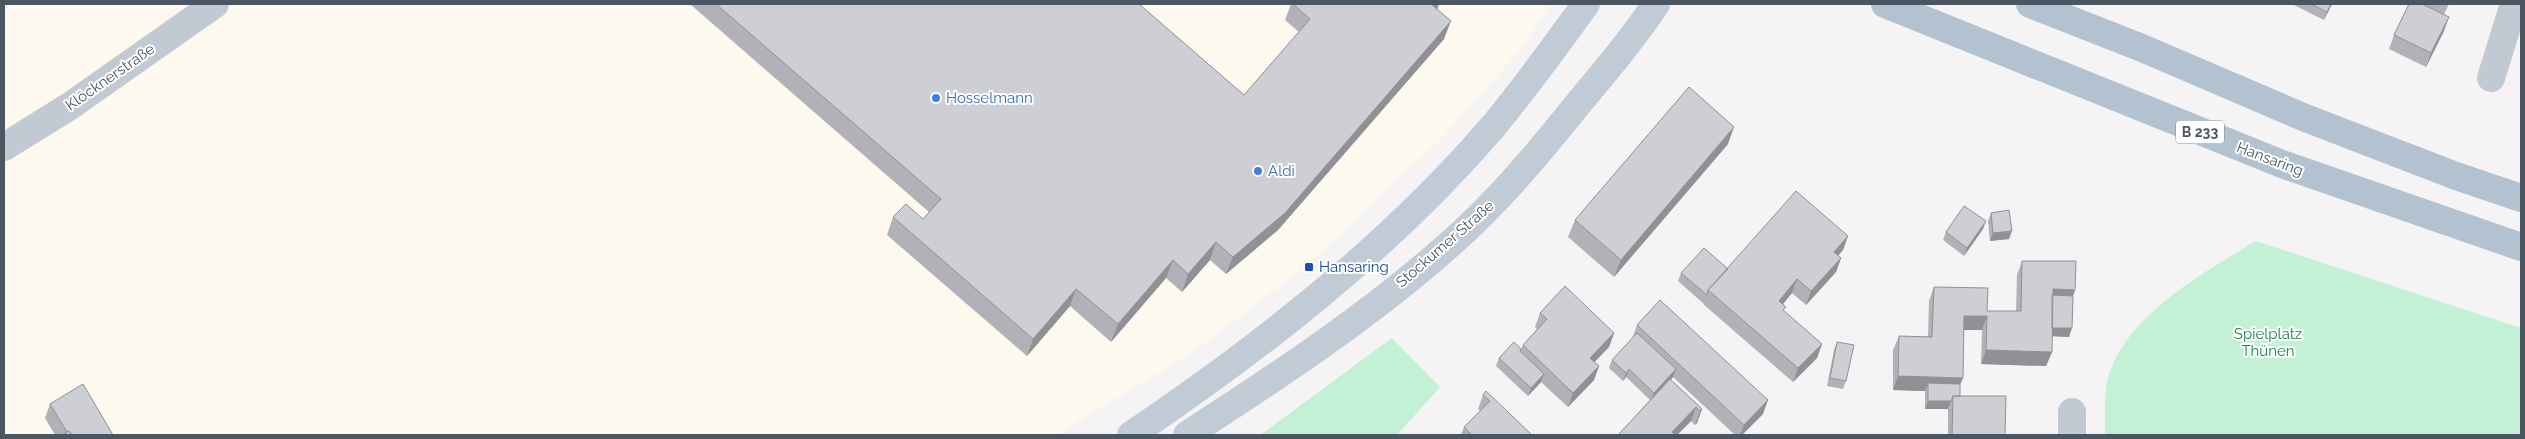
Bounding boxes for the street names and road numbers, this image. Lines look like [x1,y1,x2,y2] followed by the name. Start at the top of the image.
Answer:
[62,40,158,114] street label: Klöcknerstraße
[2176,120,2224,144] road number: B 233
[2234,138,2306,180] street label: Hansaring
[1392,197,1498,291] street label: Stockumer Straße

